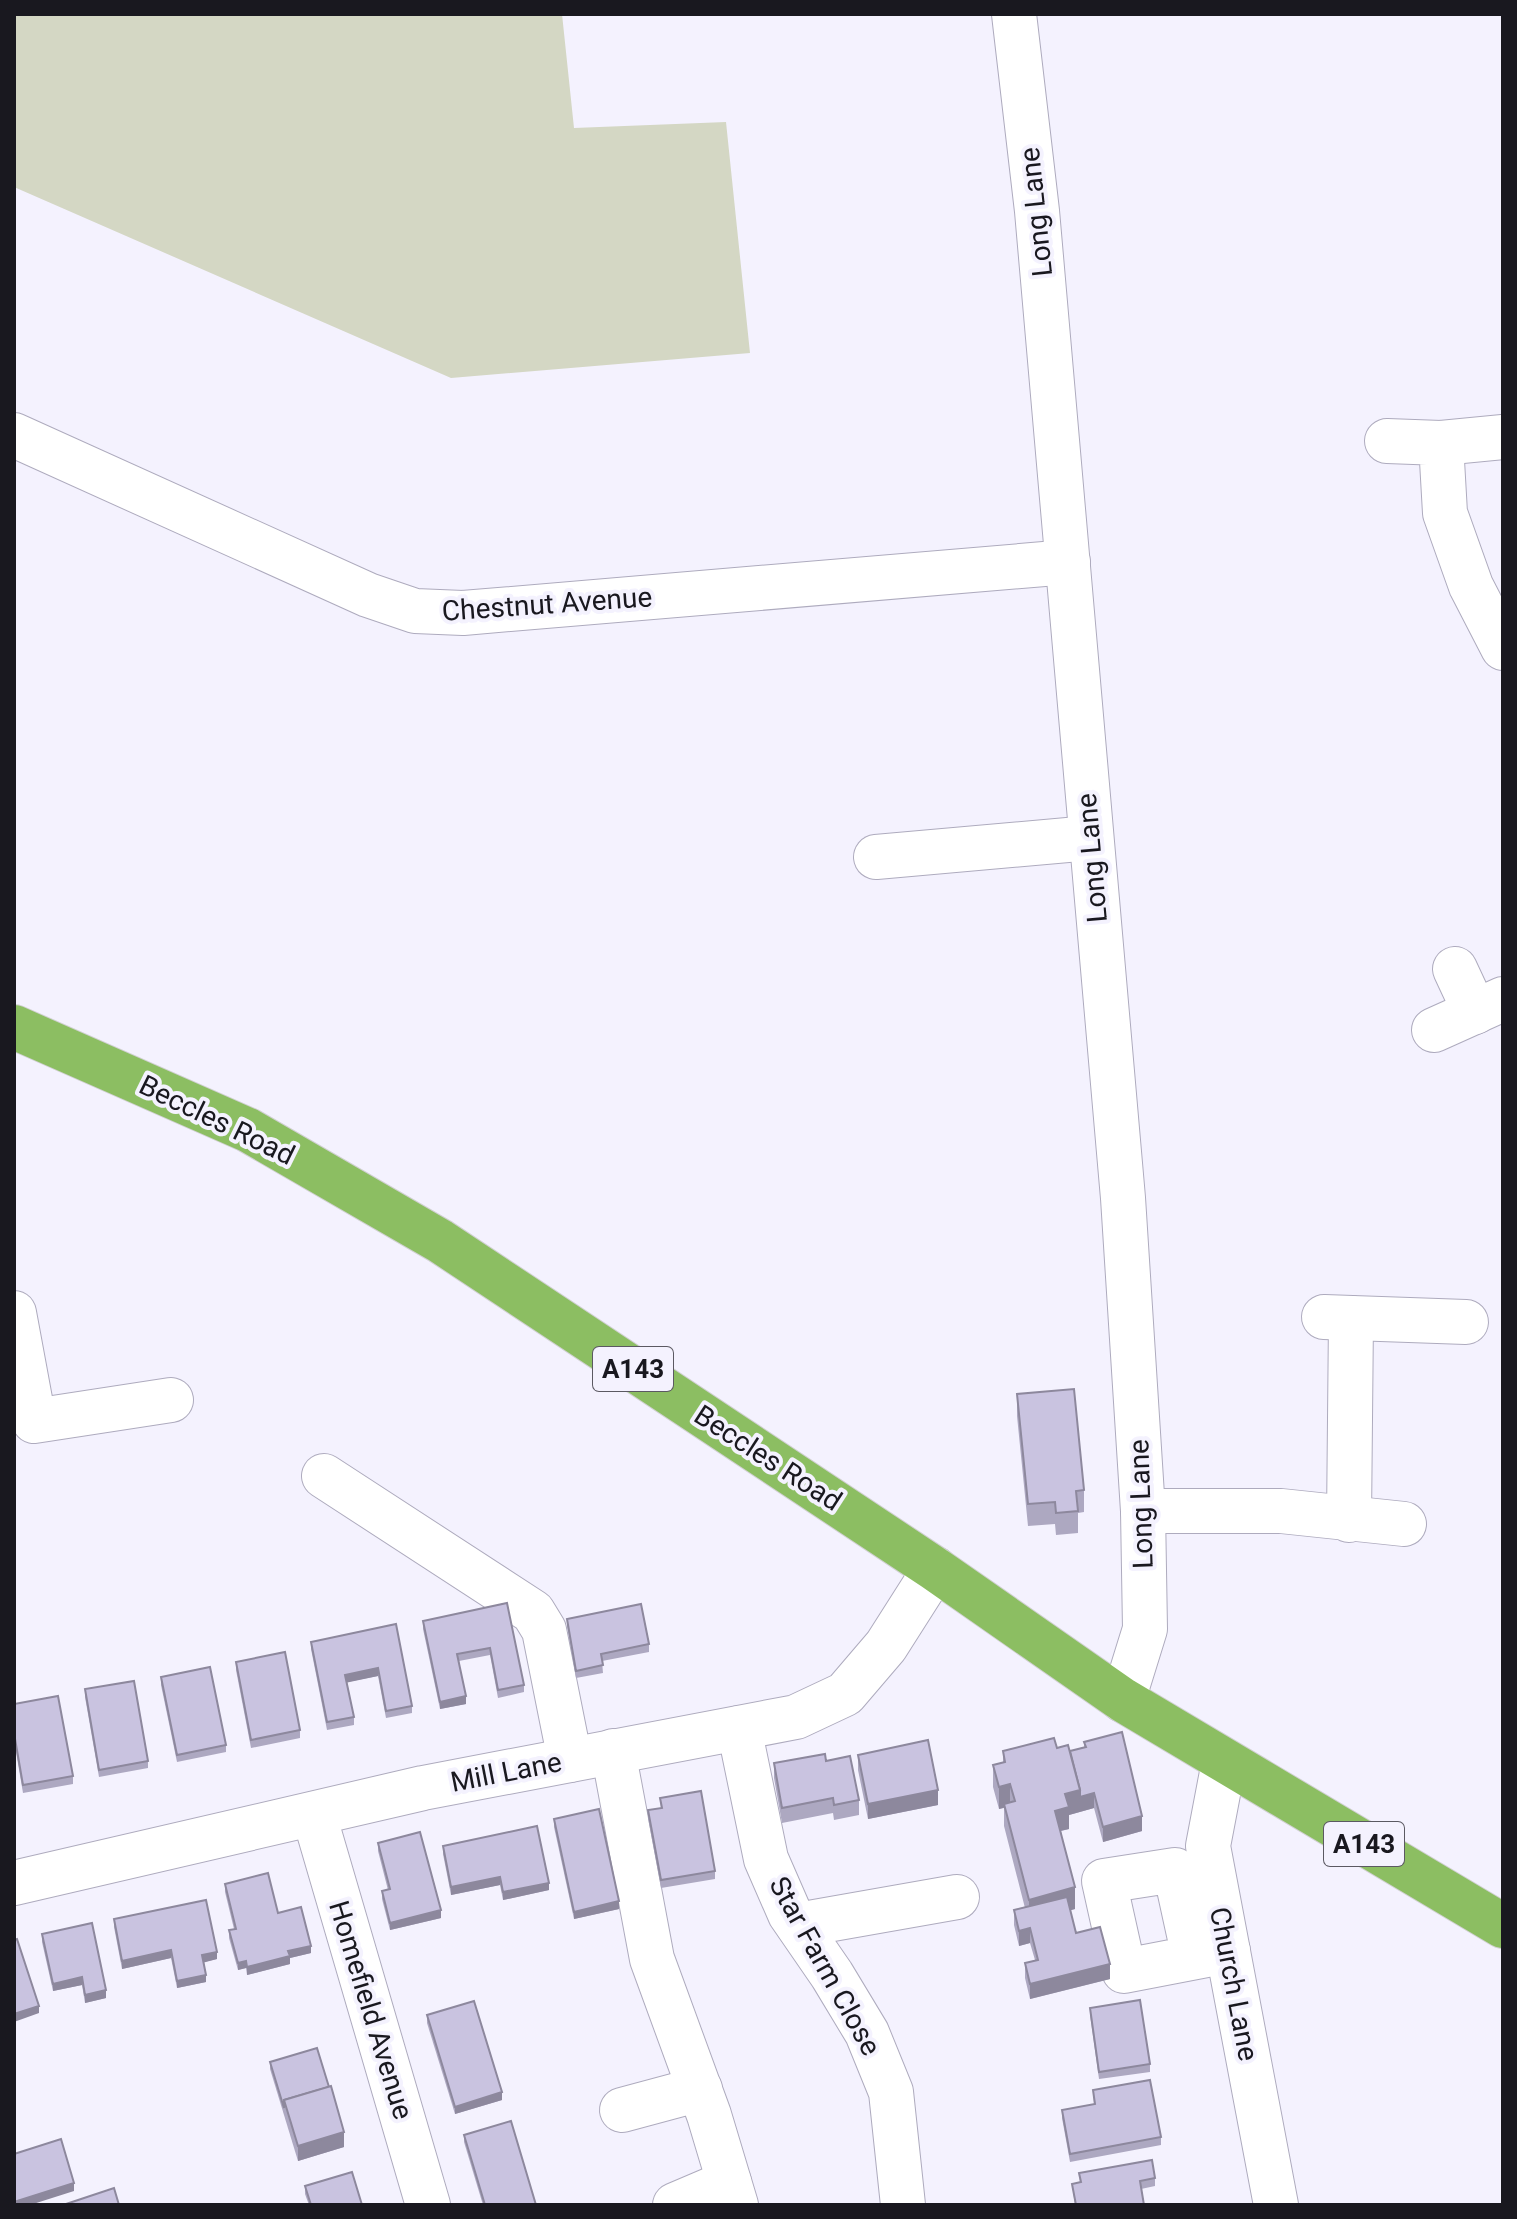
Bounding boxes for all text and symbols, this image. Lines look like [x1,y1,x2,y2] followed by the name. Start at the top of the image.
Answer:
[1013,146,1059,278] street label: Long Lane
[441,580,653,628] street label: Chestnut Avenue
[1070,792,1114,924] street label: Long Lane
[134,1068,300,1172] street label: Beccles Road
[593,1347,673,1391] road number: A143
[688,1398,848,1518] street label: Beccles Road
[1122,1439,1160,1569] street label: Long Lane
[448,1745,564,1799] street label: Mill Lane
[1324,1822,1404,1866] road number: A143
[762,1871,888,2061] street label: Star Farm Close
[322,1897,420,2123] street label: Homefield Avenue
[1203,1904,1265,2064] street label: Church Lane

